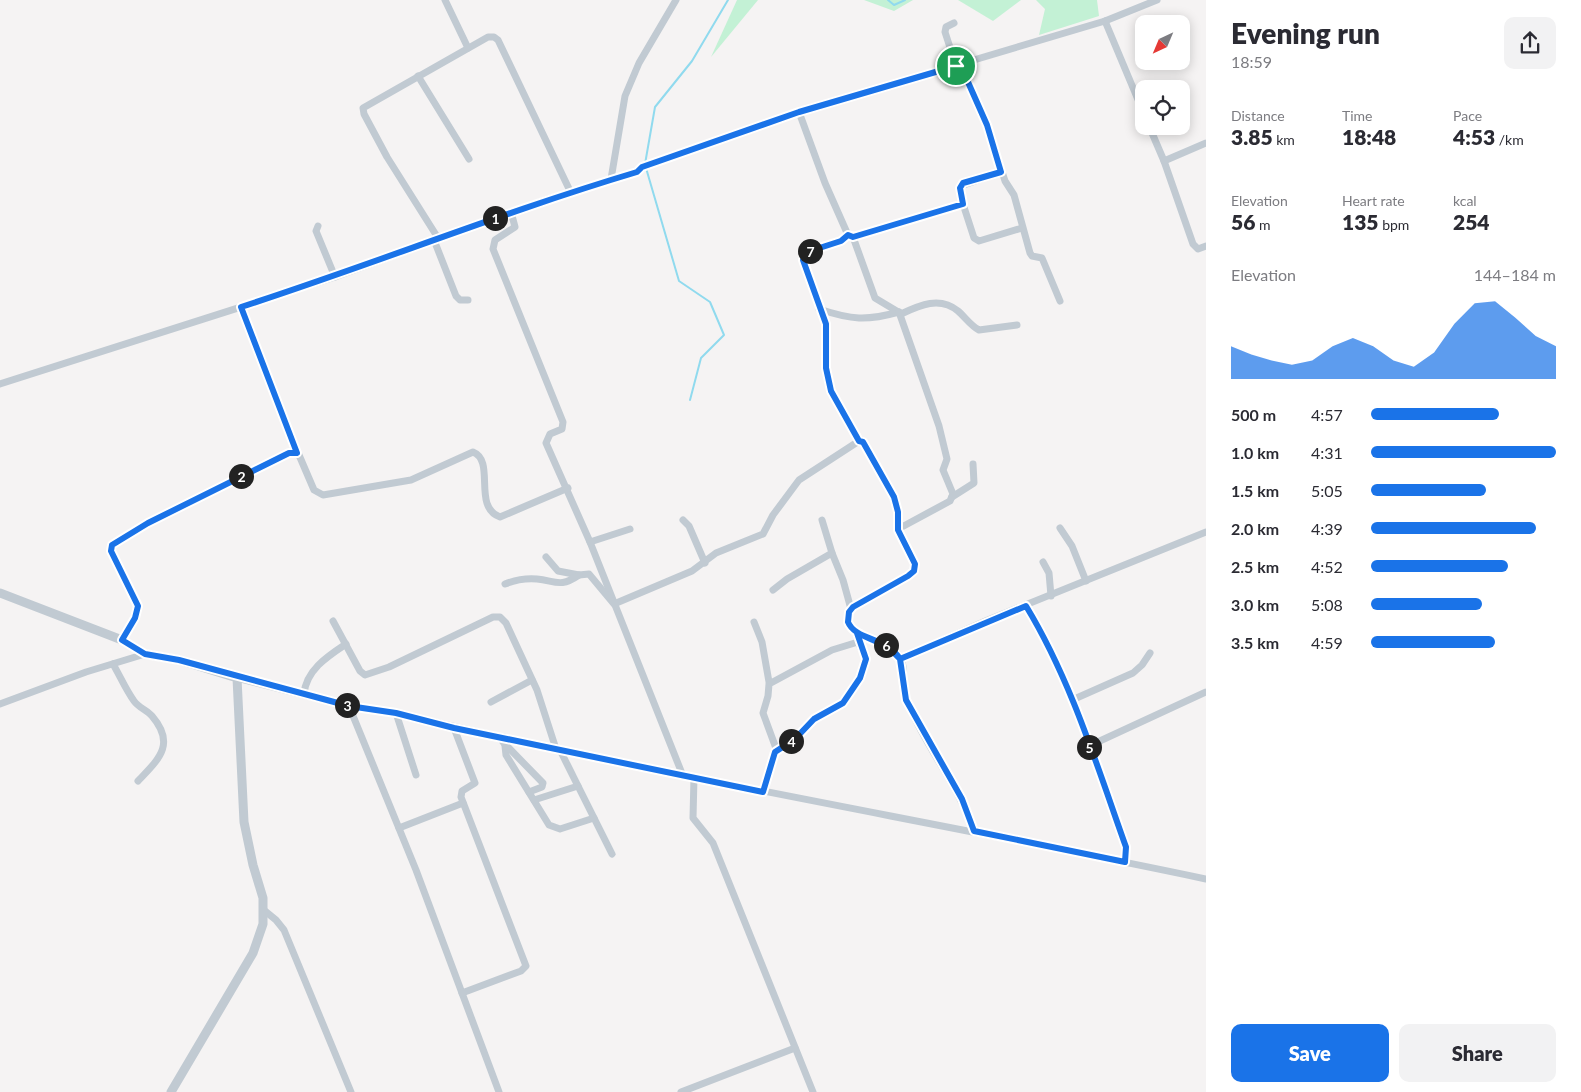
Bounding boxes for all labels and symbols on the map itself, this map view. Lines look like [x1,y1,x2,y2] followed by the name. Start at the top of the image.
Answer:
[1135,15,1190,70] north arrow
[935,45,977,87] pin
[482,206,508,230] pin: 1
[798,238,822,264] pin: 7
[228,464,254,488] pin: 2
[874,632,898,658] pin: 6
[334,692,360,718] pin: 3
[778,728,804,754] pin: 4
[1076,734,1102,760] pin: 5

